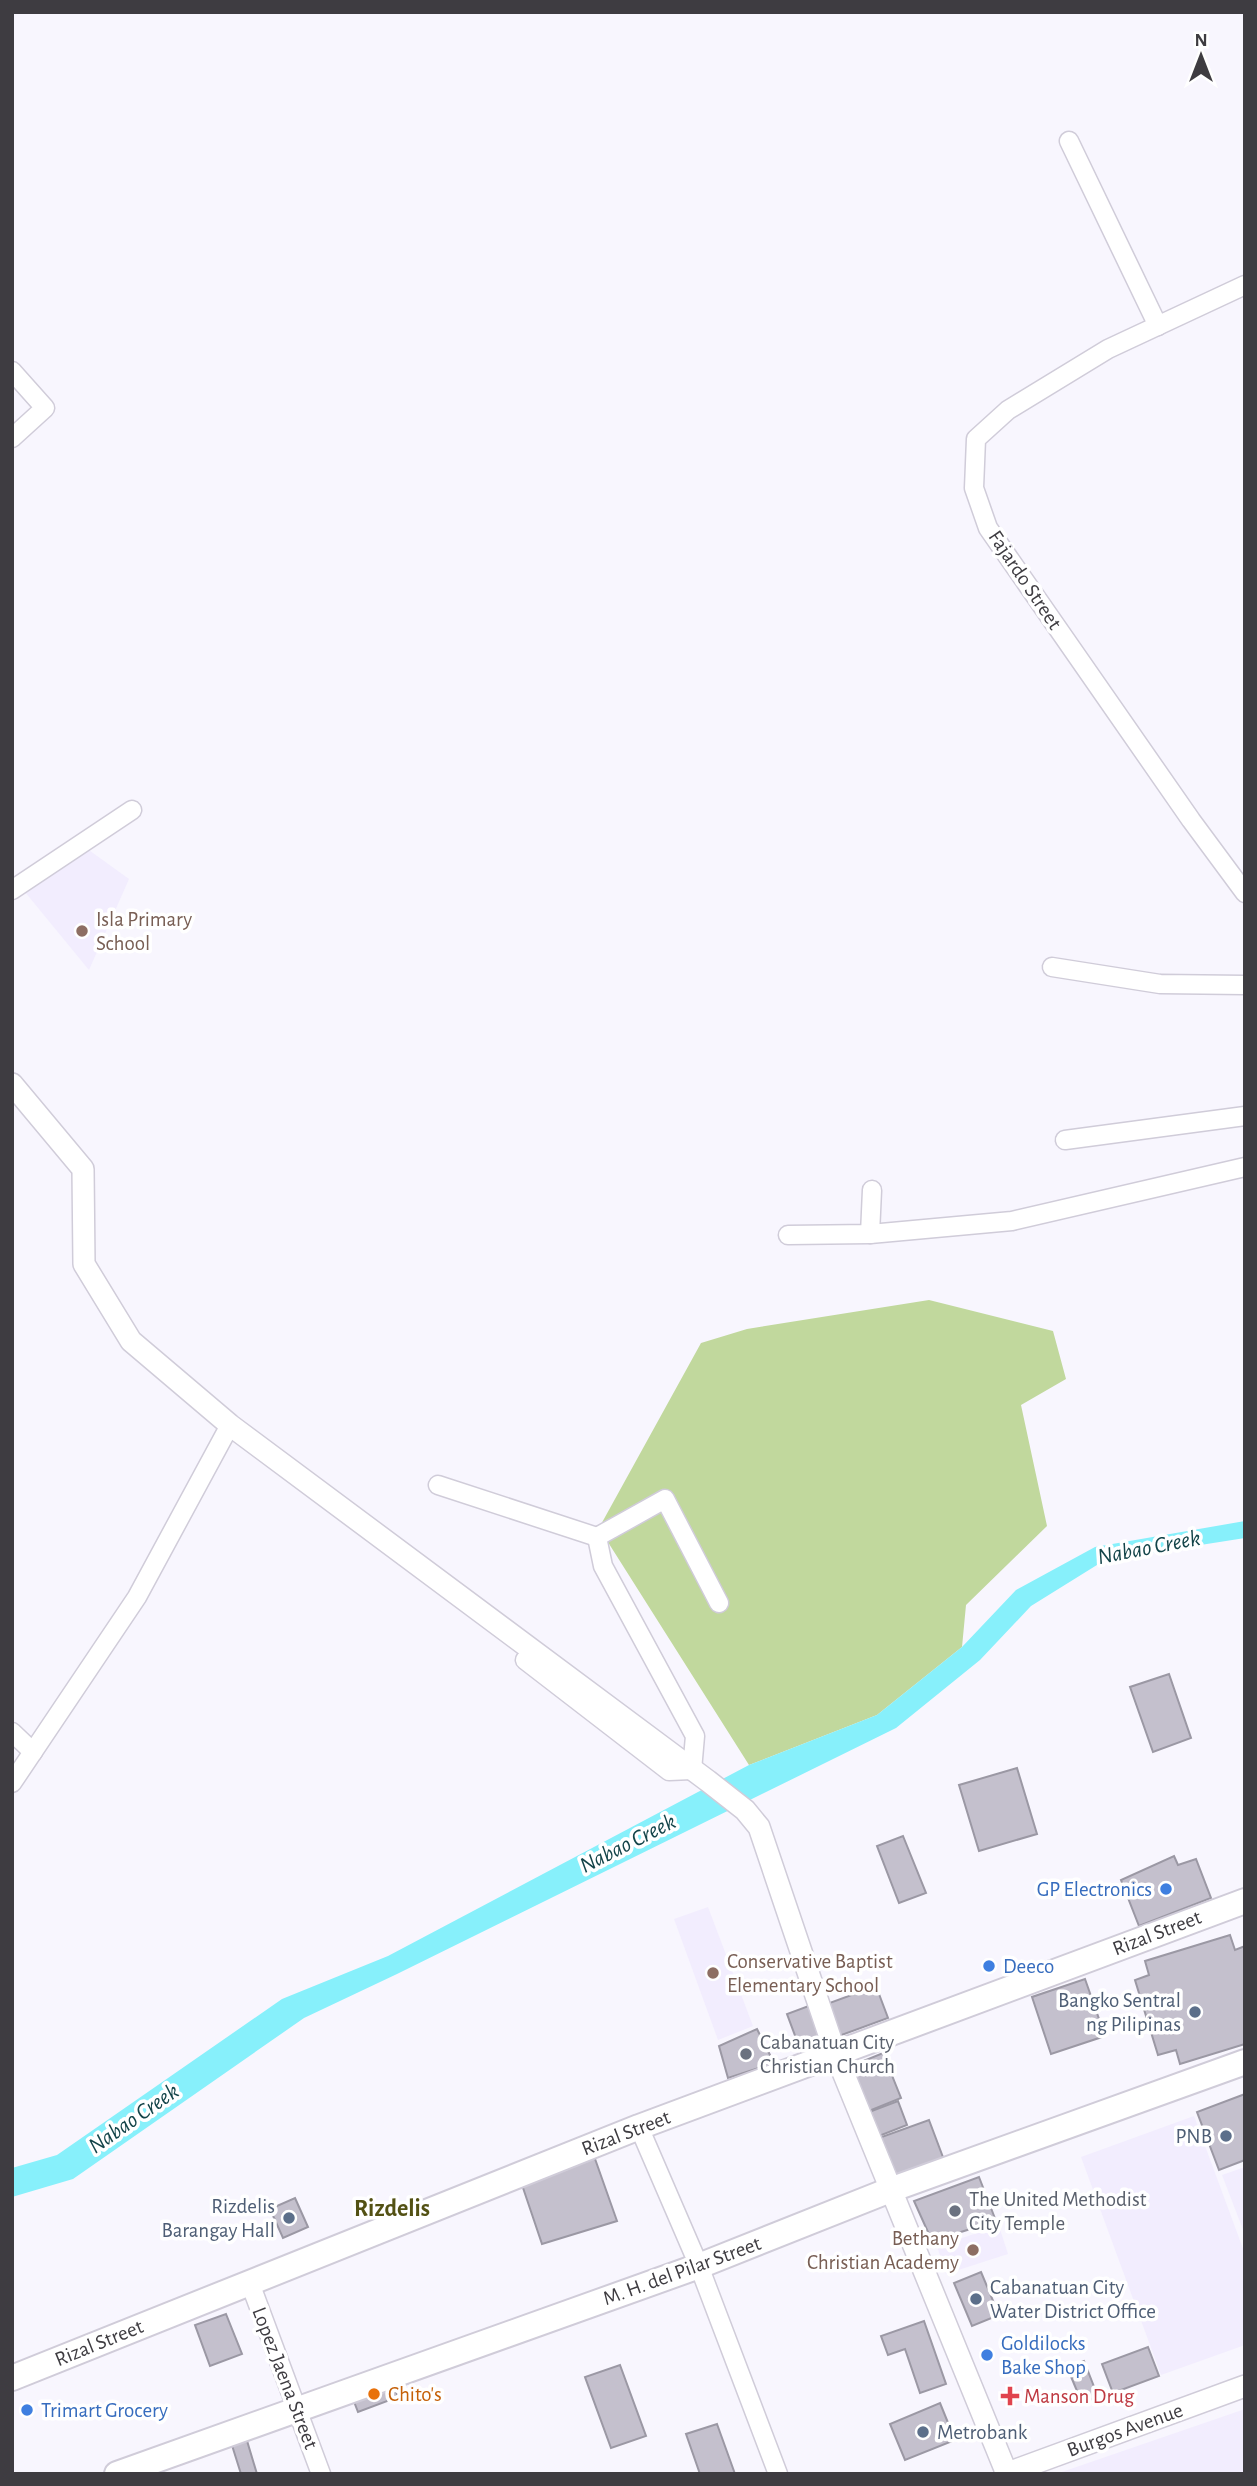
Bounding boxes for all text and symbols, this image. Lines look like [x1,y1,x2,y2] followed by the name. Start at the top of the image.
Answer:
[1166,21,1236,91] north arrow
[1194,31,1208,50] text: N
[984,527,1066,633] street label: Fajardo Street
[96,909,192,954] place label: Isla Primary School
[74,923,90,939] marker: Isla Primary School
[1096,1527,1203,1569] water label: Nabao Creek
[576,1810,680,1878] water label: Nabao Creek
[1037,1879,1152,1900] place label: GP Electronics
[1158,1881,1174,1897] marker: GP Electronics
[1110,1906,1205,1960] street label: Rizal Street
[727,1951,893,1996] place label: Conservative Baptist Elementary School
[1003,1956,1054,1977] place label: Deeco
[981,1958,997,1974] marker: Deeco
[705,1965,721,1981] marker: Conservative Baptist Elementary School
[1058,1990,1181,2035] place label: Bangko Sentral ng Pilipinas
[1187,2004,1203,2020] marker: Bangko Sentral ng Pilipinas
[760,2032,895,2077] place label: Cabanatuan City Christian Church
[738,2046,754,2062] marker: Cabanatuan City Christian Church
[85,2079,184,2158] water label: Nabao Creek
[579,2106,674,2160] street label: Rizal Street
[1175,2126,1212,2147] place label: PNB
[1218,2128,1234,2144] marker: PNB
[969,2189,1147,2234] place label: The United Methodist City Temple
[161,2196,275,2241] place label: Rizdelis Barangay Hall
[354,2197,430,2221] district label: Rizdelis
[947,2203,963,2219] marker: The United Methodist City Temple
[281,2210,297,2226] marker: Rizdelis Barangay Hall
[807,2228,959,2273] place label: Bethany Christian Academy
[600,2233,764,2309] street label: M. H. del Pilar Street
[965,2242,981,2258] marker: Bethany Christian Academy
[990,2277,1156,2322] place label: Cabanatuan City Water District Office
[968,2291,984,2307] marker: Cabanatuan City Water District Office
[248,2304,322,2452] street label: Lopez Jaena Street
[52,2316,146,2370] street label: Rizal Street
[1001,2333,1086,2378] place label: Goldilocks Bake Shop
[979,2347,995,2363] marker: Goldilocks Bake Shop
[388,2384,442,2405] place label: Chito's
[366,2386,382,2402] marker: Chito's
[1024,2386,1135,2407] place label: Manson Drug
[1002,2388,1018,2404] marker: Manson Drug
[1064,2399,1186,2461] street label: Burgos Avenue
[41,2400,168,2421] place label: Trimart Grocery
[19,2402,35,2418] marker: Trimart Grocery
[937,2422,1028,2443] place label: Metrobank
[915,2424,931,2440] marker: Metrobank

